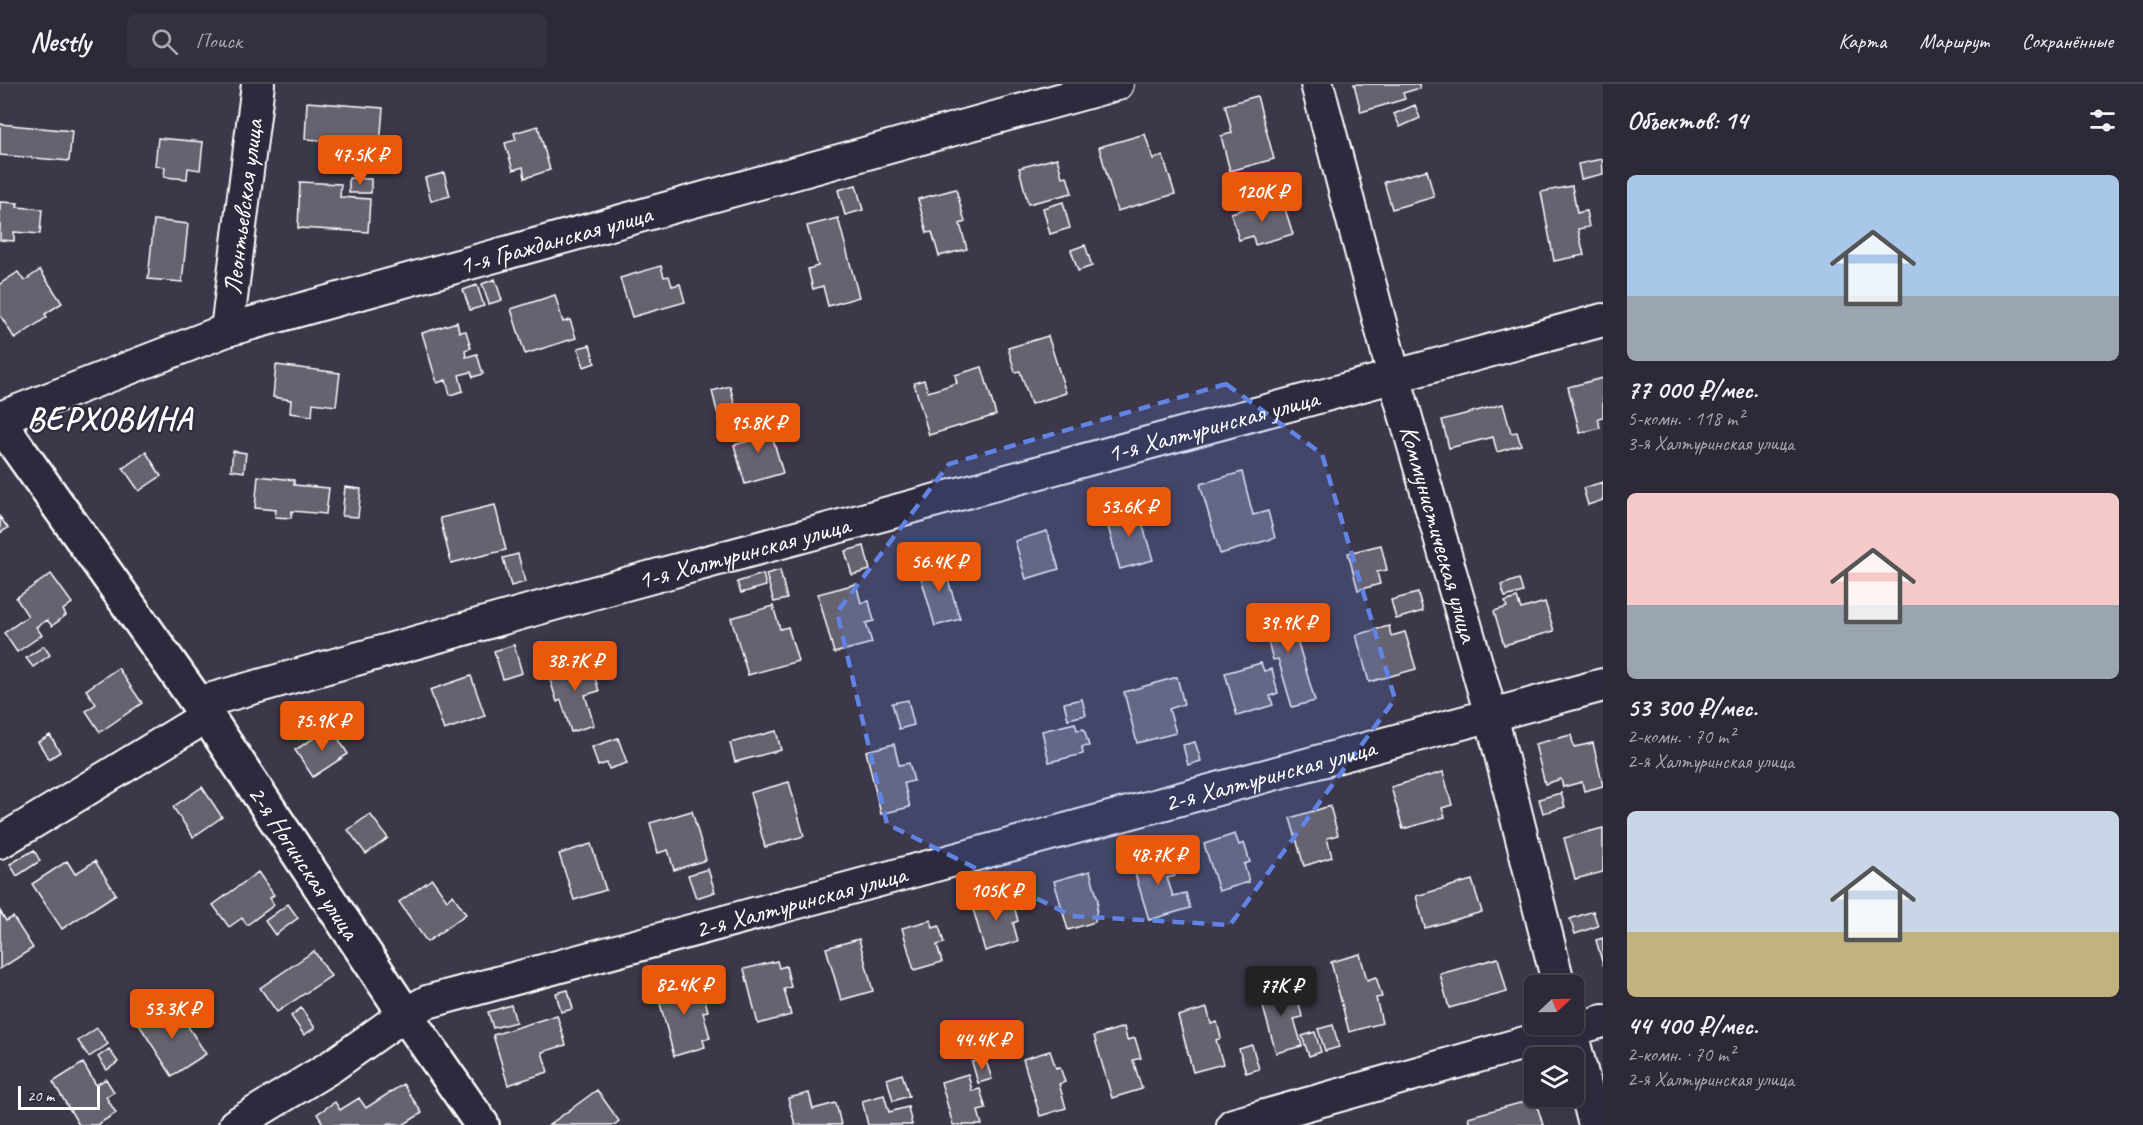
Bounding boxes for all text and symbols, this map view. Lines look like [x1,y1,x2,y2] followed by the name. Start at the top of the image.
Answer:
[127,14,547,68] search box
[30,24,91,59] text: Nestly
[148,25,181,58] icon: search
[196,27,242,55] text: Поиск
[1838,28,1887,54] text: Карта
[1920,28,1989,54] text: Маршрут
[2022,28,2113,54] text: Сохранённые
[1627,104,1747,137] text: Объектов: 14
[2086,104,2119,137] icon: filters
[215,116,270,297] street label: Леонтьевская улица
[305,135,415,186] pin: 47.5K ₽
[332,142,388,167] text: 47.5K ₽
[1213,172,1311,223] pin: 120K ₽
[1236,179,1288,204] text: 120K ₽
[455,196,657,282] street label: 1-я Гражданская улица
[1819,214,1927,322] icon: home
[1627,373,1758,406] text: 77 000 ₽/мес.
[1103,381,1324,470] street label: 1-я Халтуринская улица
[27,398,194,439] district label: ВЕРХОВИНА
[703,403,813,454] pin: 95.8K ₽
[1627,406,1744,431] text: 5-комн. · 118 m²
[730,410,786,435] text: 95.8K ₽
[1392,422,1486,647] street label: Коммунистическая улица
[1627,431,1794,456] text: 3-я Халтуринская улица
[1074,487,1184,538] pin: 53.6K ₽
[1101,494,1157,519] text: 53.6K ₽
[634,507,855,596] street label: 1-я Халтуринская улица
[1819,532,1927,640] icon: home
[884,542,994,593] pin: 56.4K ₽
[911,549,967,574] text: 56.4K ₽
[1233,603,1343,654] pin: 39.9K ₽
[1260,610,1316,635] text: 39.9K ₽
[520,641,630,692] pin: 38.7K ₽
[547,648,603,673] text: 38.7K ₽
[1627,691,1758,724] text: 53 300 ₽/мес.
[267,701,377,752] pin: 75.9K ₽
[294,708,350,733] text: 75.9K ₽
[1627,724,1735,749] text: 2-комн. · 70 m²
[1160,730,1381,819] street label: 2-я Халтуринская улица
[1627,749,1794,774] text: 2-я Халтуринская улица
[241,778,368,947] street label: 2-я Ногинская улица
[1103,835,1213,886] pin: 48.7K ₽
[1130,842,1186,867] text: 48.7K ₽
[1819,850,1927,958] icon: home
[691,856,912,946] street label: 2-я Халтуринская улица
[947,871,1045,922] pin: 105K ₽
[970,878,1022,903] text: 105K ₽
[629,965,739,1016] pin: 82.4K ₽
[1239,966,1323,1017] pin: 77K ₽
[656,972,712,997] text: 82.4K ₽
[1259,973,1303,998] text: 77K ₽
[1524,975,1584,1035] north arrow
[1524,975,1584,1107] map controls
[117,989,227,1040] pin: 53.3K ₽
[144,996,200,1021] text: 53.3K ₽
[1627,1009,1758,1042] text: 44 400 ₽/мес.
[927,1020,1037,1071] pin: 44.4K ₽
[954,1027,1010,1052] text: 44.4K ₽
[1627,1042,1735,1067] text: 2-комн. · 70 m²
[1524,1047,1584,1107] button: layers
[1627,1067,1794,1092] text: 2-я Халтуринская улица
[18,1083,100,1110] scale bar
[27,1086,54,1106] text: 20 m

